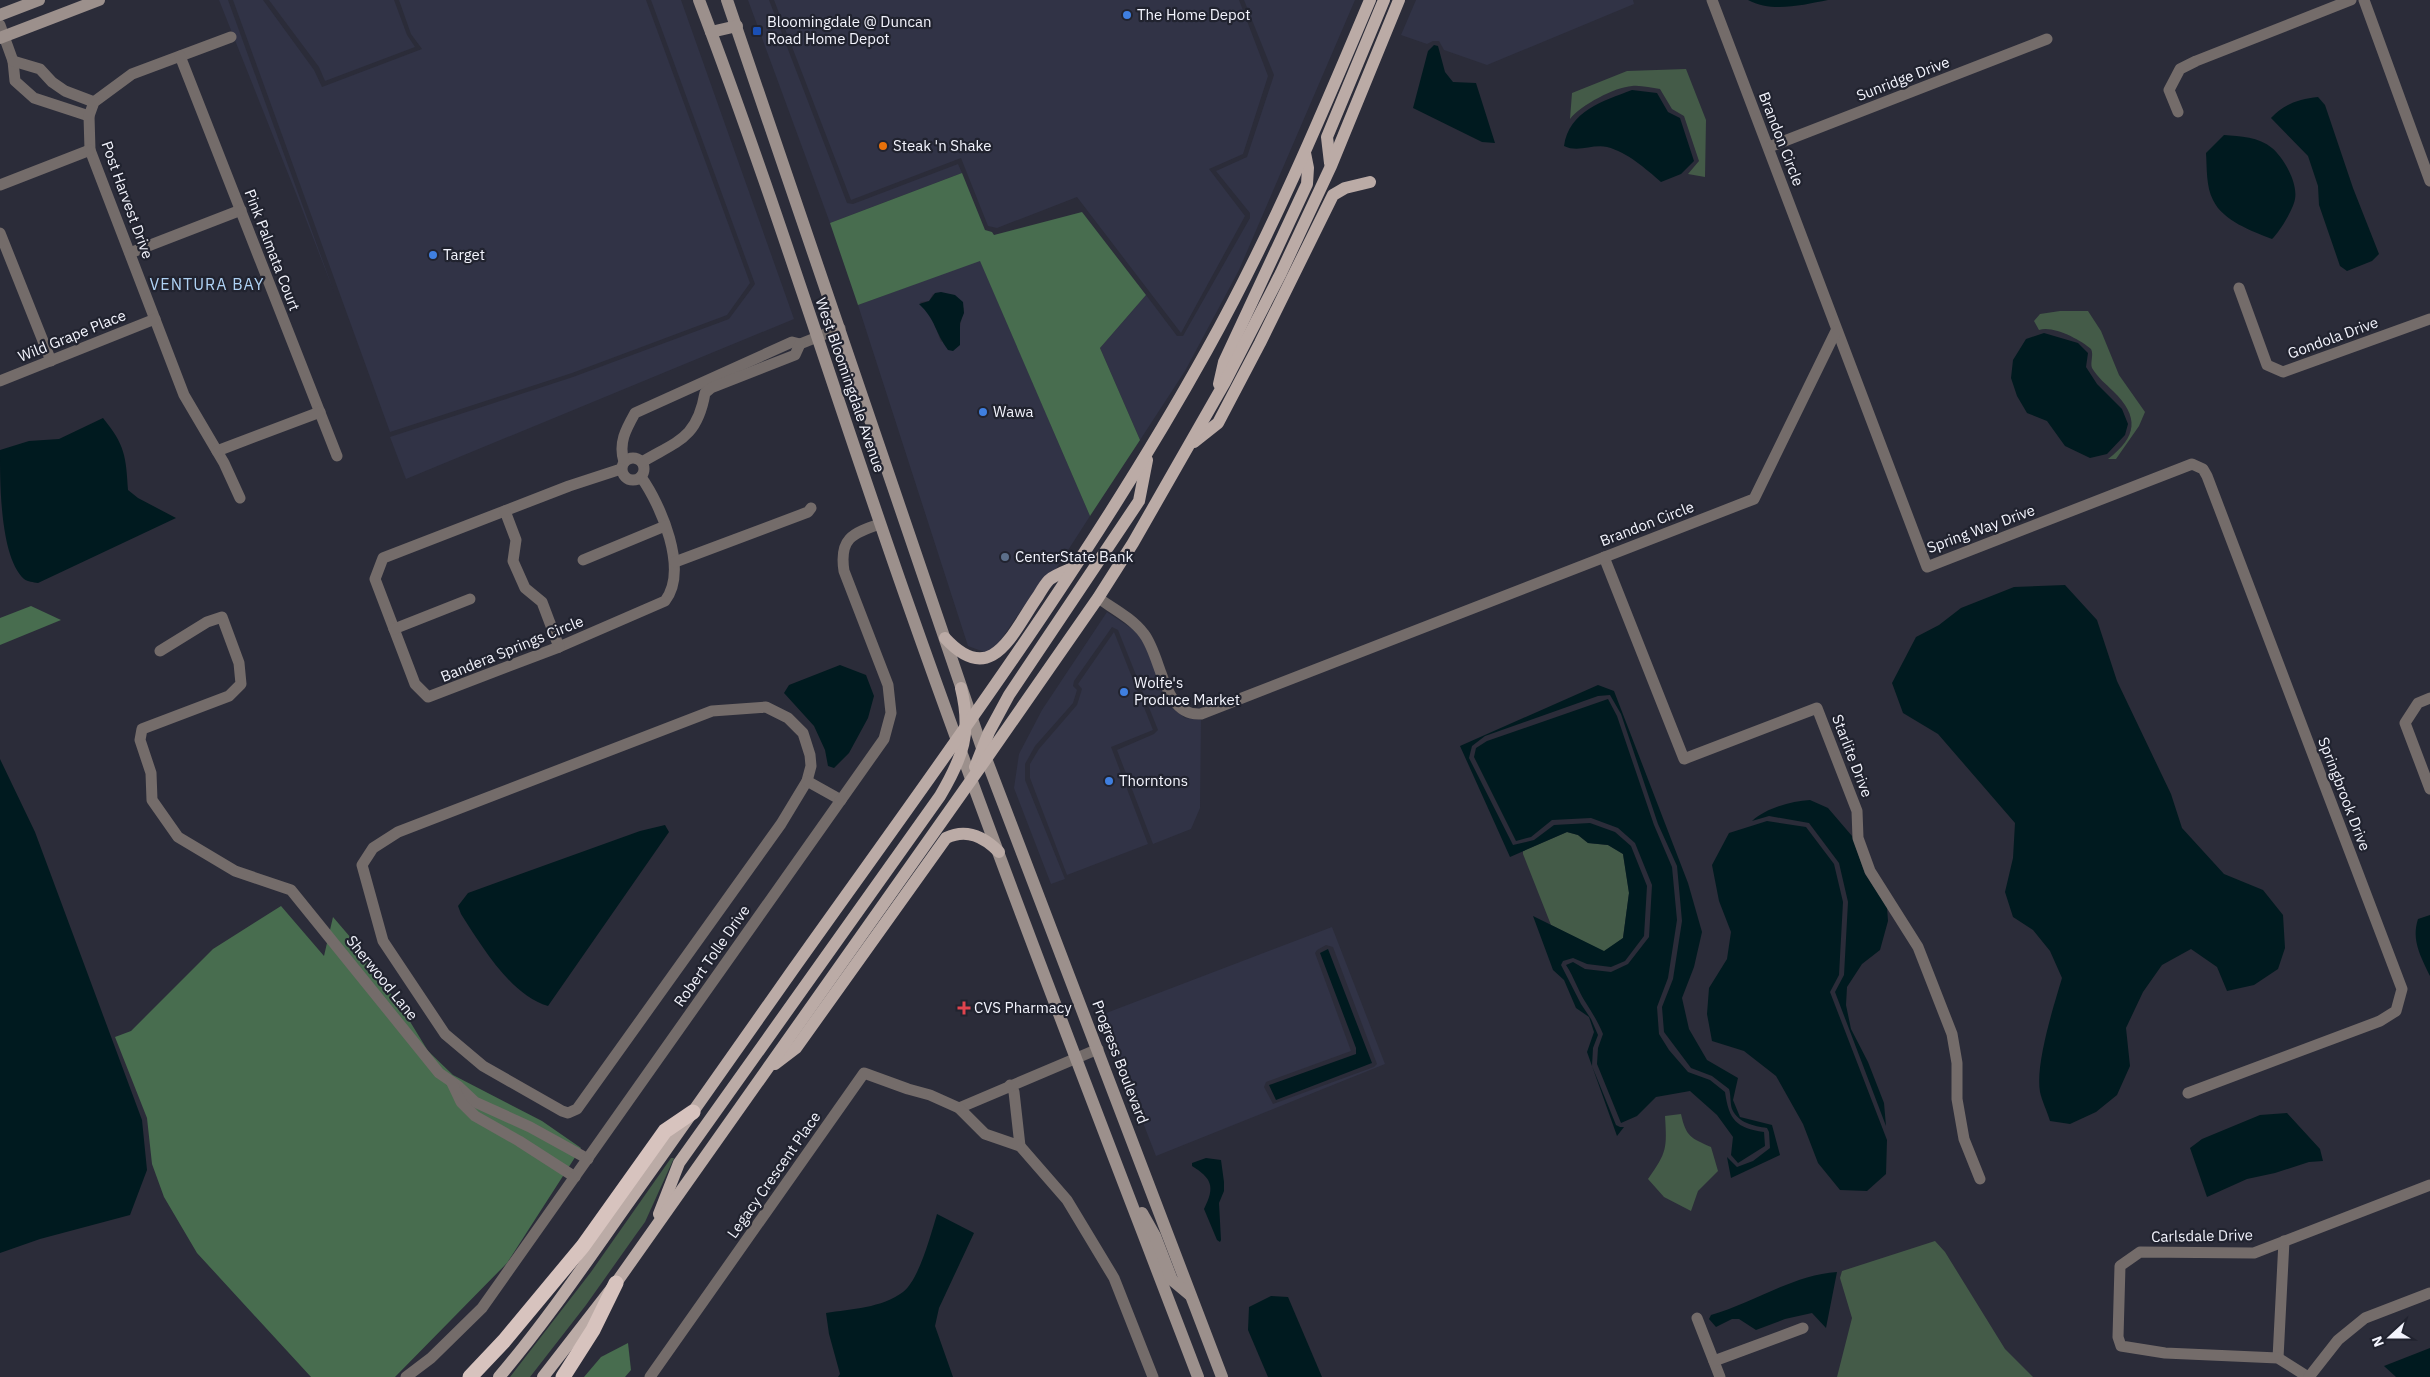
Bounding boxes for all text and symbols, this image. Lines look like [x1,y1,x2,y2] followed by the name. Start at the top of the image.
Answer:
[1137,5,1250,24] place label: The Home Depot
[1121,9,1133,21] marker: The Home Depot
[767,12,932,48] place label: Bloomingdale @ Duncan Road Home Depot
[751,25,763,37] marker: Bloomingdale @ Duncan Road Home Depot
[1854,52,1952,105] street label: Sunridge Drive
[1755,89,1808,189] street label: Brandon Circle
[893,136,991,155] place label: Steak 'n Shake
[97,138,158,261] street label: Post Harvest Drive
[877,140,889,152] marker: Steak 'n Shake
[241,186,304,313] street label: Pink Palmata Court
[443,245,485,264] place label: Target
[427,249,439,261] marker: Target
[150,274,264,294] district label: VENTURA BAY
[812,295,889,475] street label: West Bloomingdale Avenue
[15,305,129,366] street label: Wild Grape Place
[2285,312,2381,363] street label: Gondola Drive
[993,402,1034,421] place label: Wawa
[977,406,989,418] marker: Wawa
[1597,497,1697,550] street label: Brandon Circle
[1924,500,2037,557] street label: Spring Way Drive
[1015,547,1133,566] place label: CenterState Bank
[999,551,1011,563] marker: CenterState Bank
[438,611,586,686] street label: Bandera Springs Circle
[1134,673,1240,709] place label: Wolfe's Produce Market
[1118,686,1130,698] marker: Wolfe's Produce Market
[1828,712,1877,800] street label: Starlite Drive
[2314,734,2375,853] street label: Springbrook Drive
[1119,771,1188,790] place label: Thorntons
[1103,775,1115,787] marker: Thorntons
[669,901,754,1010] street label: Robert Tolle Drive
[342,931,422,1024] street label: Sherwood Lane
[1088,997,1153,1126] street label: Progress Boulevard
[974,998,1072,1017] place label: CVS Pharmacy
[958,1002,970,1014] marker: CVS Pharmacy
[723,1108,824,1242] street label: Legacy Crescent Place
[2151,1225,2253,1246] street label: Carlsdale Drive
[2365,1312,2415,1362] north arrow
[2368,1334,2388,1350] text: N

